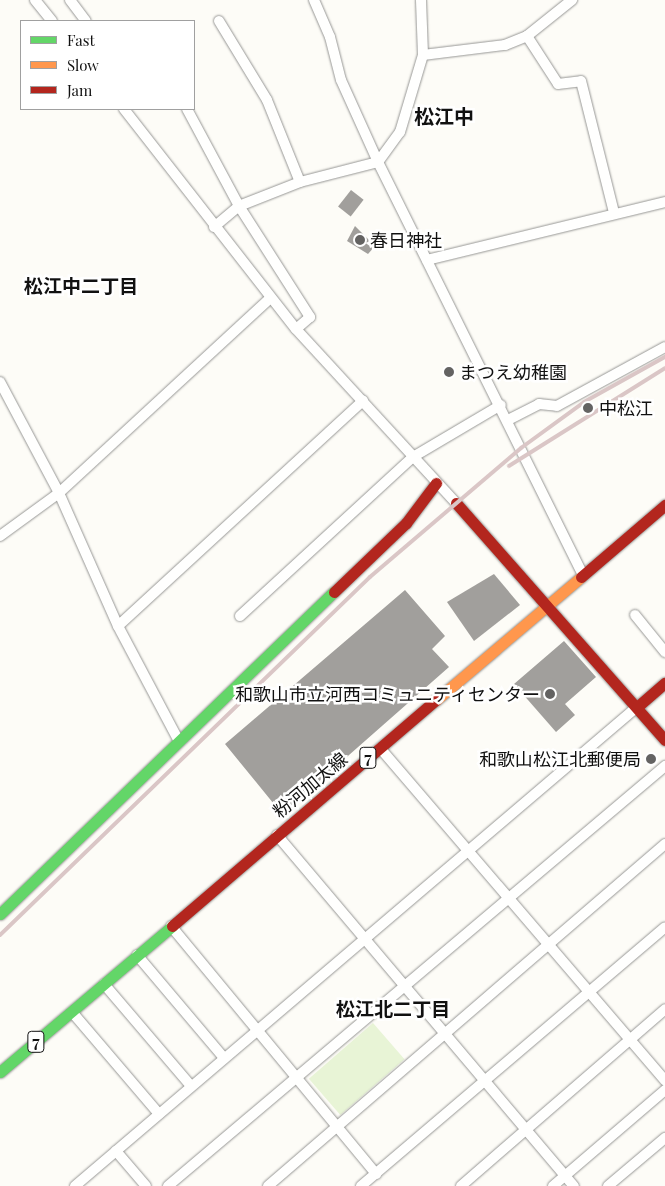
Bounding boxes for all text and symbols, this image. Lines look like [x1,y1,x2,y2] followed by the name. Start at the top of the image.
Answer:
[20,20,195,110] legend
[67,30,95,50] text: Fast
[67,55,99,75] text: Slow
[67,80,92,100] text: Jam
[414,103,474,127] district label: 松江中
[370,229,442,251] place label: 春日神社
[354,234,366,246] marker: 春日神社
[24,275,138,297] district label: 松江中二丁目
[459,361,567,383] place label: まつえ幼稚園
[443,366,455,378] marker: まつえ幼稚園
[599,397,653,419] place label: 中松江
[581,401,595,415] marker: 中松江
[234,683,540,705] place label: 和歌山市立河西コミュニティセンター
[544,688,556,700] marker: 和歌山市立河西コミュニティセンター
[359,744,377,771] road number: 7
[269,748,351,822] street label: 粉河加太線
[479,748,641,770] place label: 和歌山松江北郵便局
[645,753,657,765] marker: 和歌山松江北郵便局
[336,998,450,1020] district label: 松江北二丁目
[27,1028,45,1056] road number: 7

